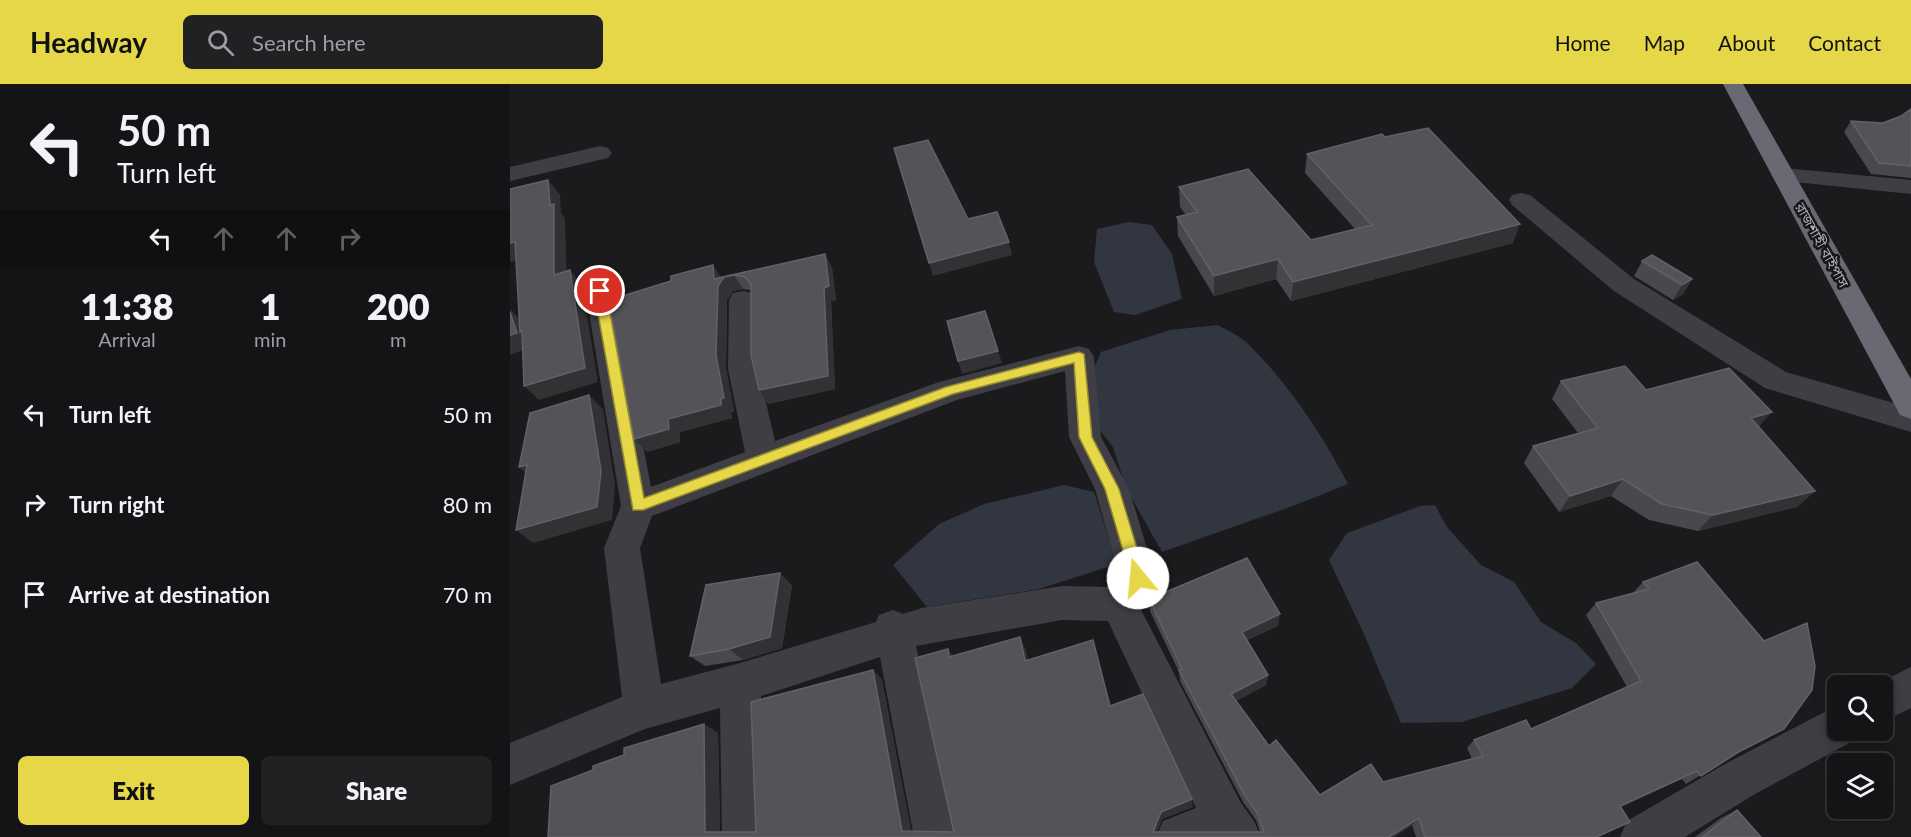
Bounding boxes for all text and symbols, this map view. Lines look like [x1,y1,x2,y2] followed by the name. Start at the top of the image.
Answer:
[183,15,603,69] search box
[30,25,147,59] text: Headway
[204,26,237,59] icon: search
[252,29,366,56] text: Search here
[1555,30,1611,55] text: Home
[1644,30,1685,55] text: Map
[1718,30,1775,55] text: About
[1808,30,1881,55] text: Contact
[117,105,211,155] text: 50 m
[18,108,96,186] icon: left
[117,156,216,189] text: Turn left
[1792,199,1853,290] street label: রাজশাহী বাইপাস
[144,222,177,255] icon: left
[207,222,240,255] icon: ahead
[270,222,303,255] icon: ahead
[333,222,366,255] icon: right
[574,265,625,316] pin
[583,274,616,307] icon: arrive
[80,284,174,328] text: 11:38
[260,284,281,328] text: 1
[367,284,430,328] text: 200
[98,327,156,351] text: Arrival
[254,327,286,351] text: min
[390,327,406,351] text: m
[18,398,51,431] icon: left
[69,401,151,428] text: Turn left
[443,401,492,428] text: 50 m
[18,488,51,521] icon: right
[69,491,164,518] text: Turn right
[443,491,492,518] text: 80 m
[1106,546,1170,610] position arrow
[18,578,51,611] icon: arrive
[69,581,270,608] text: Arrive at destination
[443,581,492,608] text: 70 m
[1827,675,1893,819] map controls
[1827,675,1893,741] button: search
[1827,753,1893,819] button: layers
[18,756,249,825] button: Exit
[261,756,492,825] button: Share

